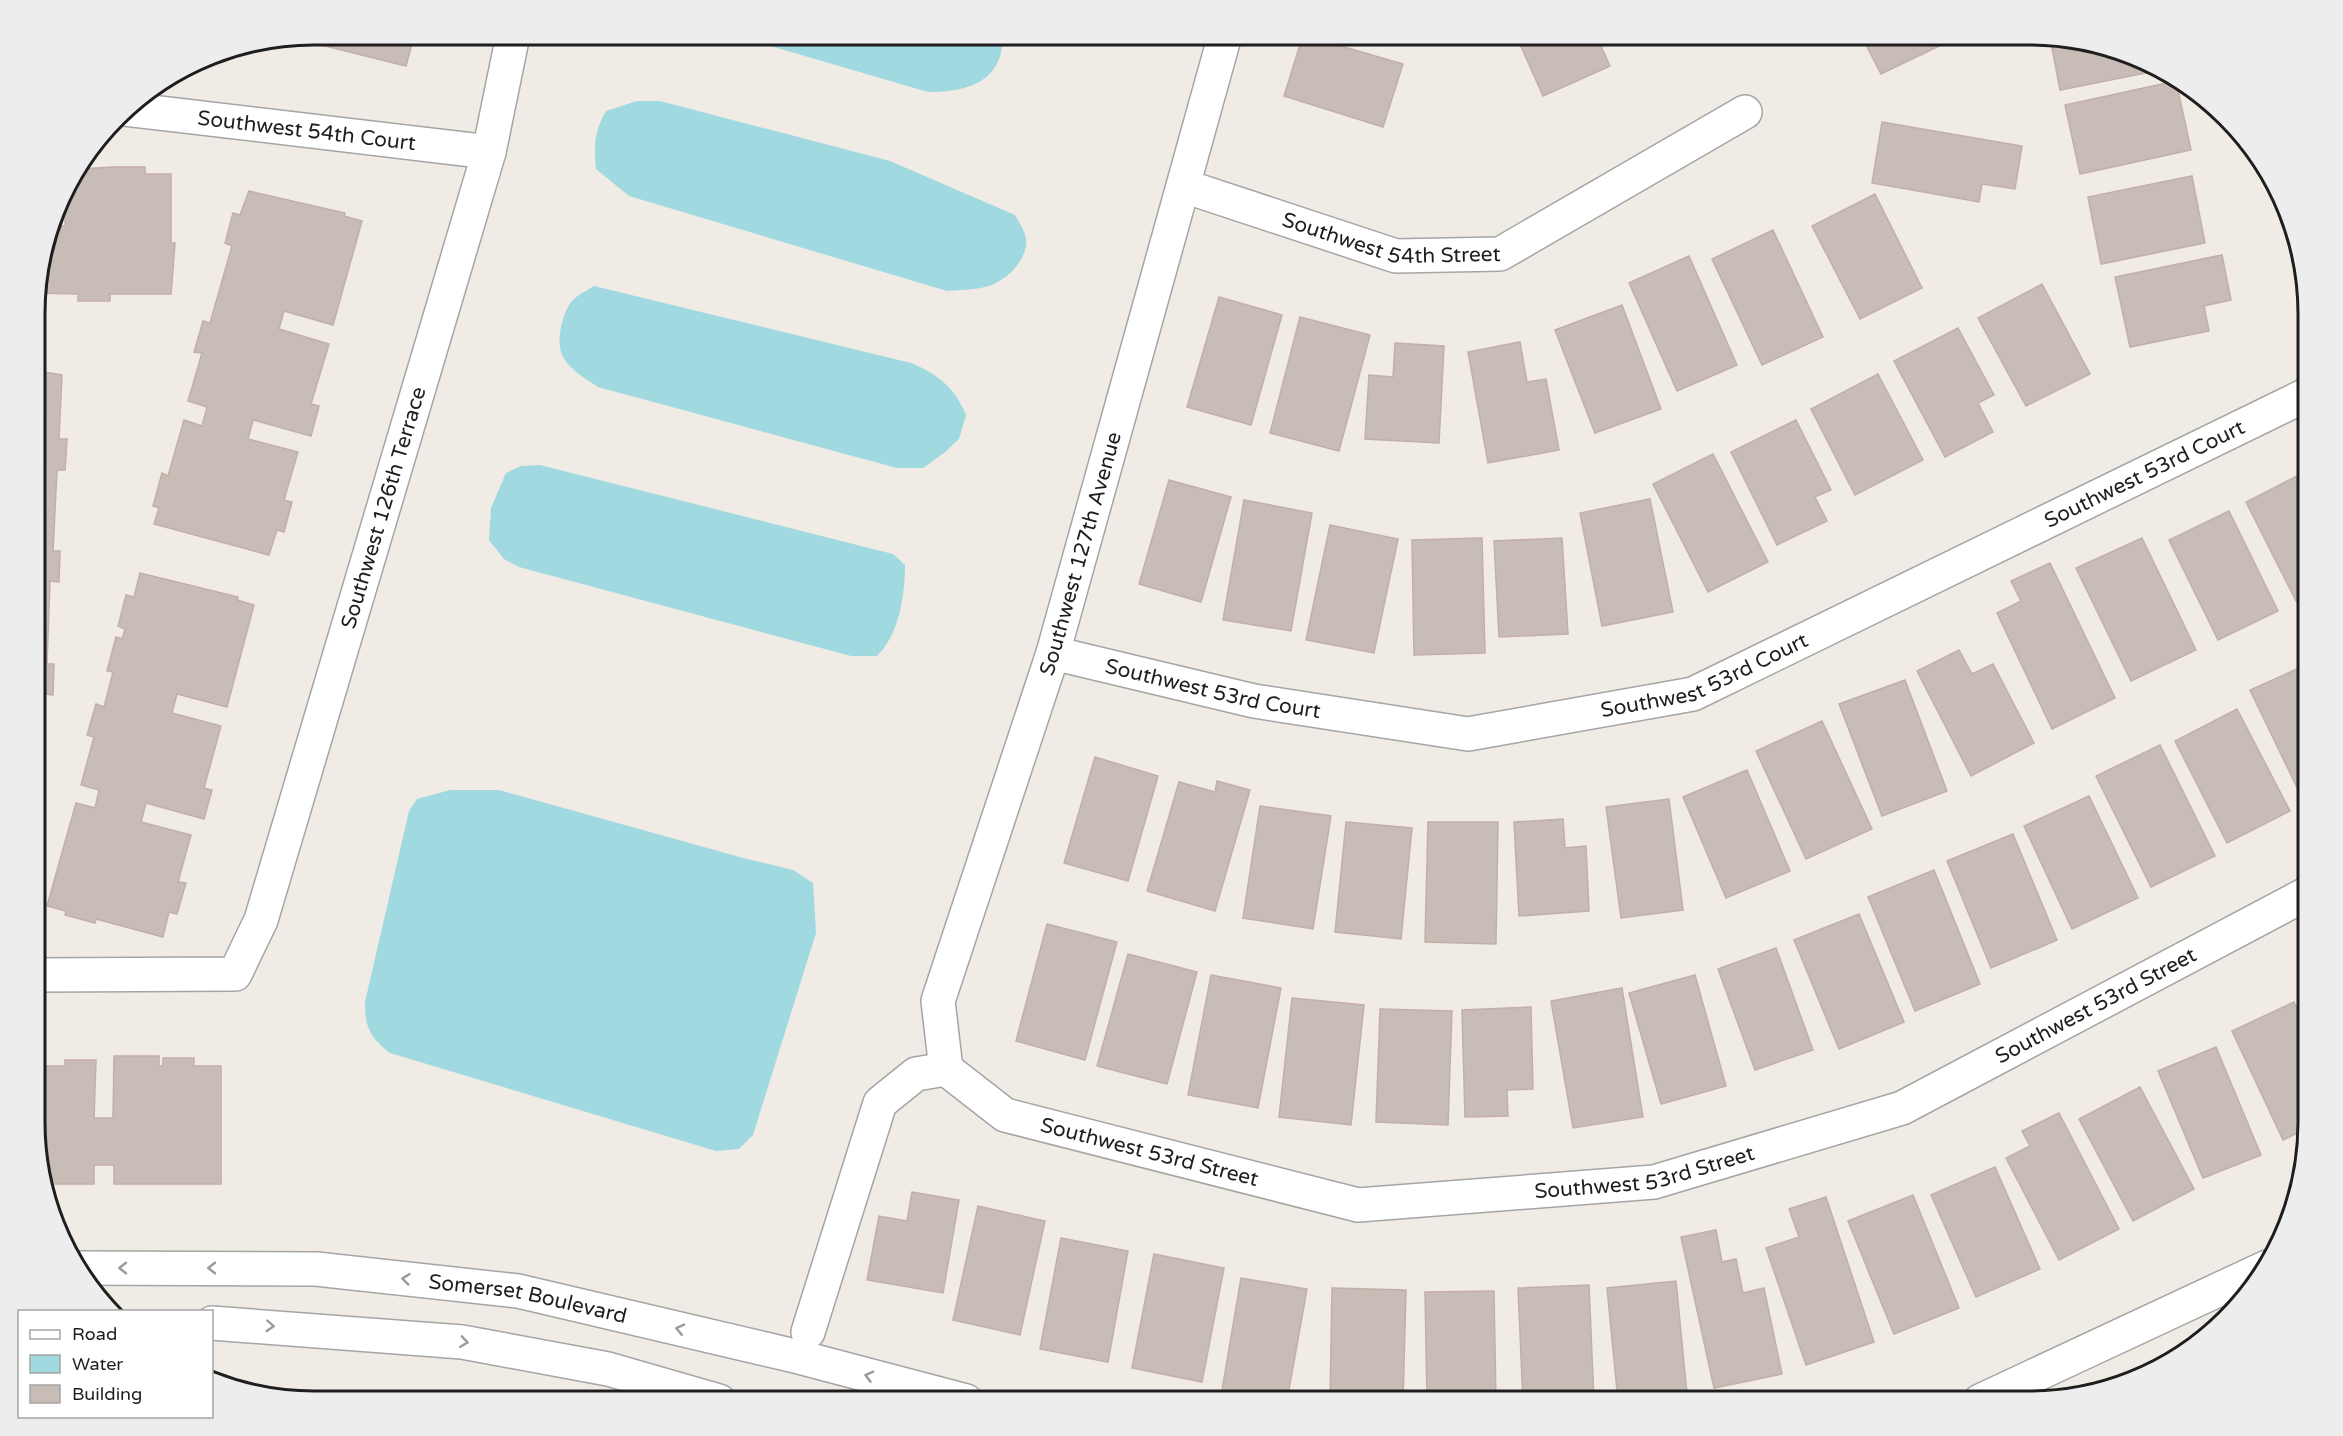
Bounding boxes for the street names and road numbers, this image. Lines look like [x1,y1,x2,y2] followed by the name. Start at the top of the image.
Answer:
[196,106,417,156] street label: Southwest 54th Court
[1279,207,1501,270] street label: Southwest 54th Street
[336,384,432,632] street label: Southwest 126th Terrace
[2040,415,2249,534] street label: Southwest 53rd Court
[1034,429,1127,679] street label: Southwest 127th Avenue
[1599,628,1812,723] street label: Southwest 53rd Court
[1103,654,1322,724] street label: Southwest 53rd Court
[1991,942,2201,1069] street label: Southwest 53rd Street
[1038,1113,1261,1192] street label: Southwest 53rd Street
[1533,1141,1757,1204] street label: Southwest 53rd Street
[427,1269,629,1329] street label: Somerset Boulevard

